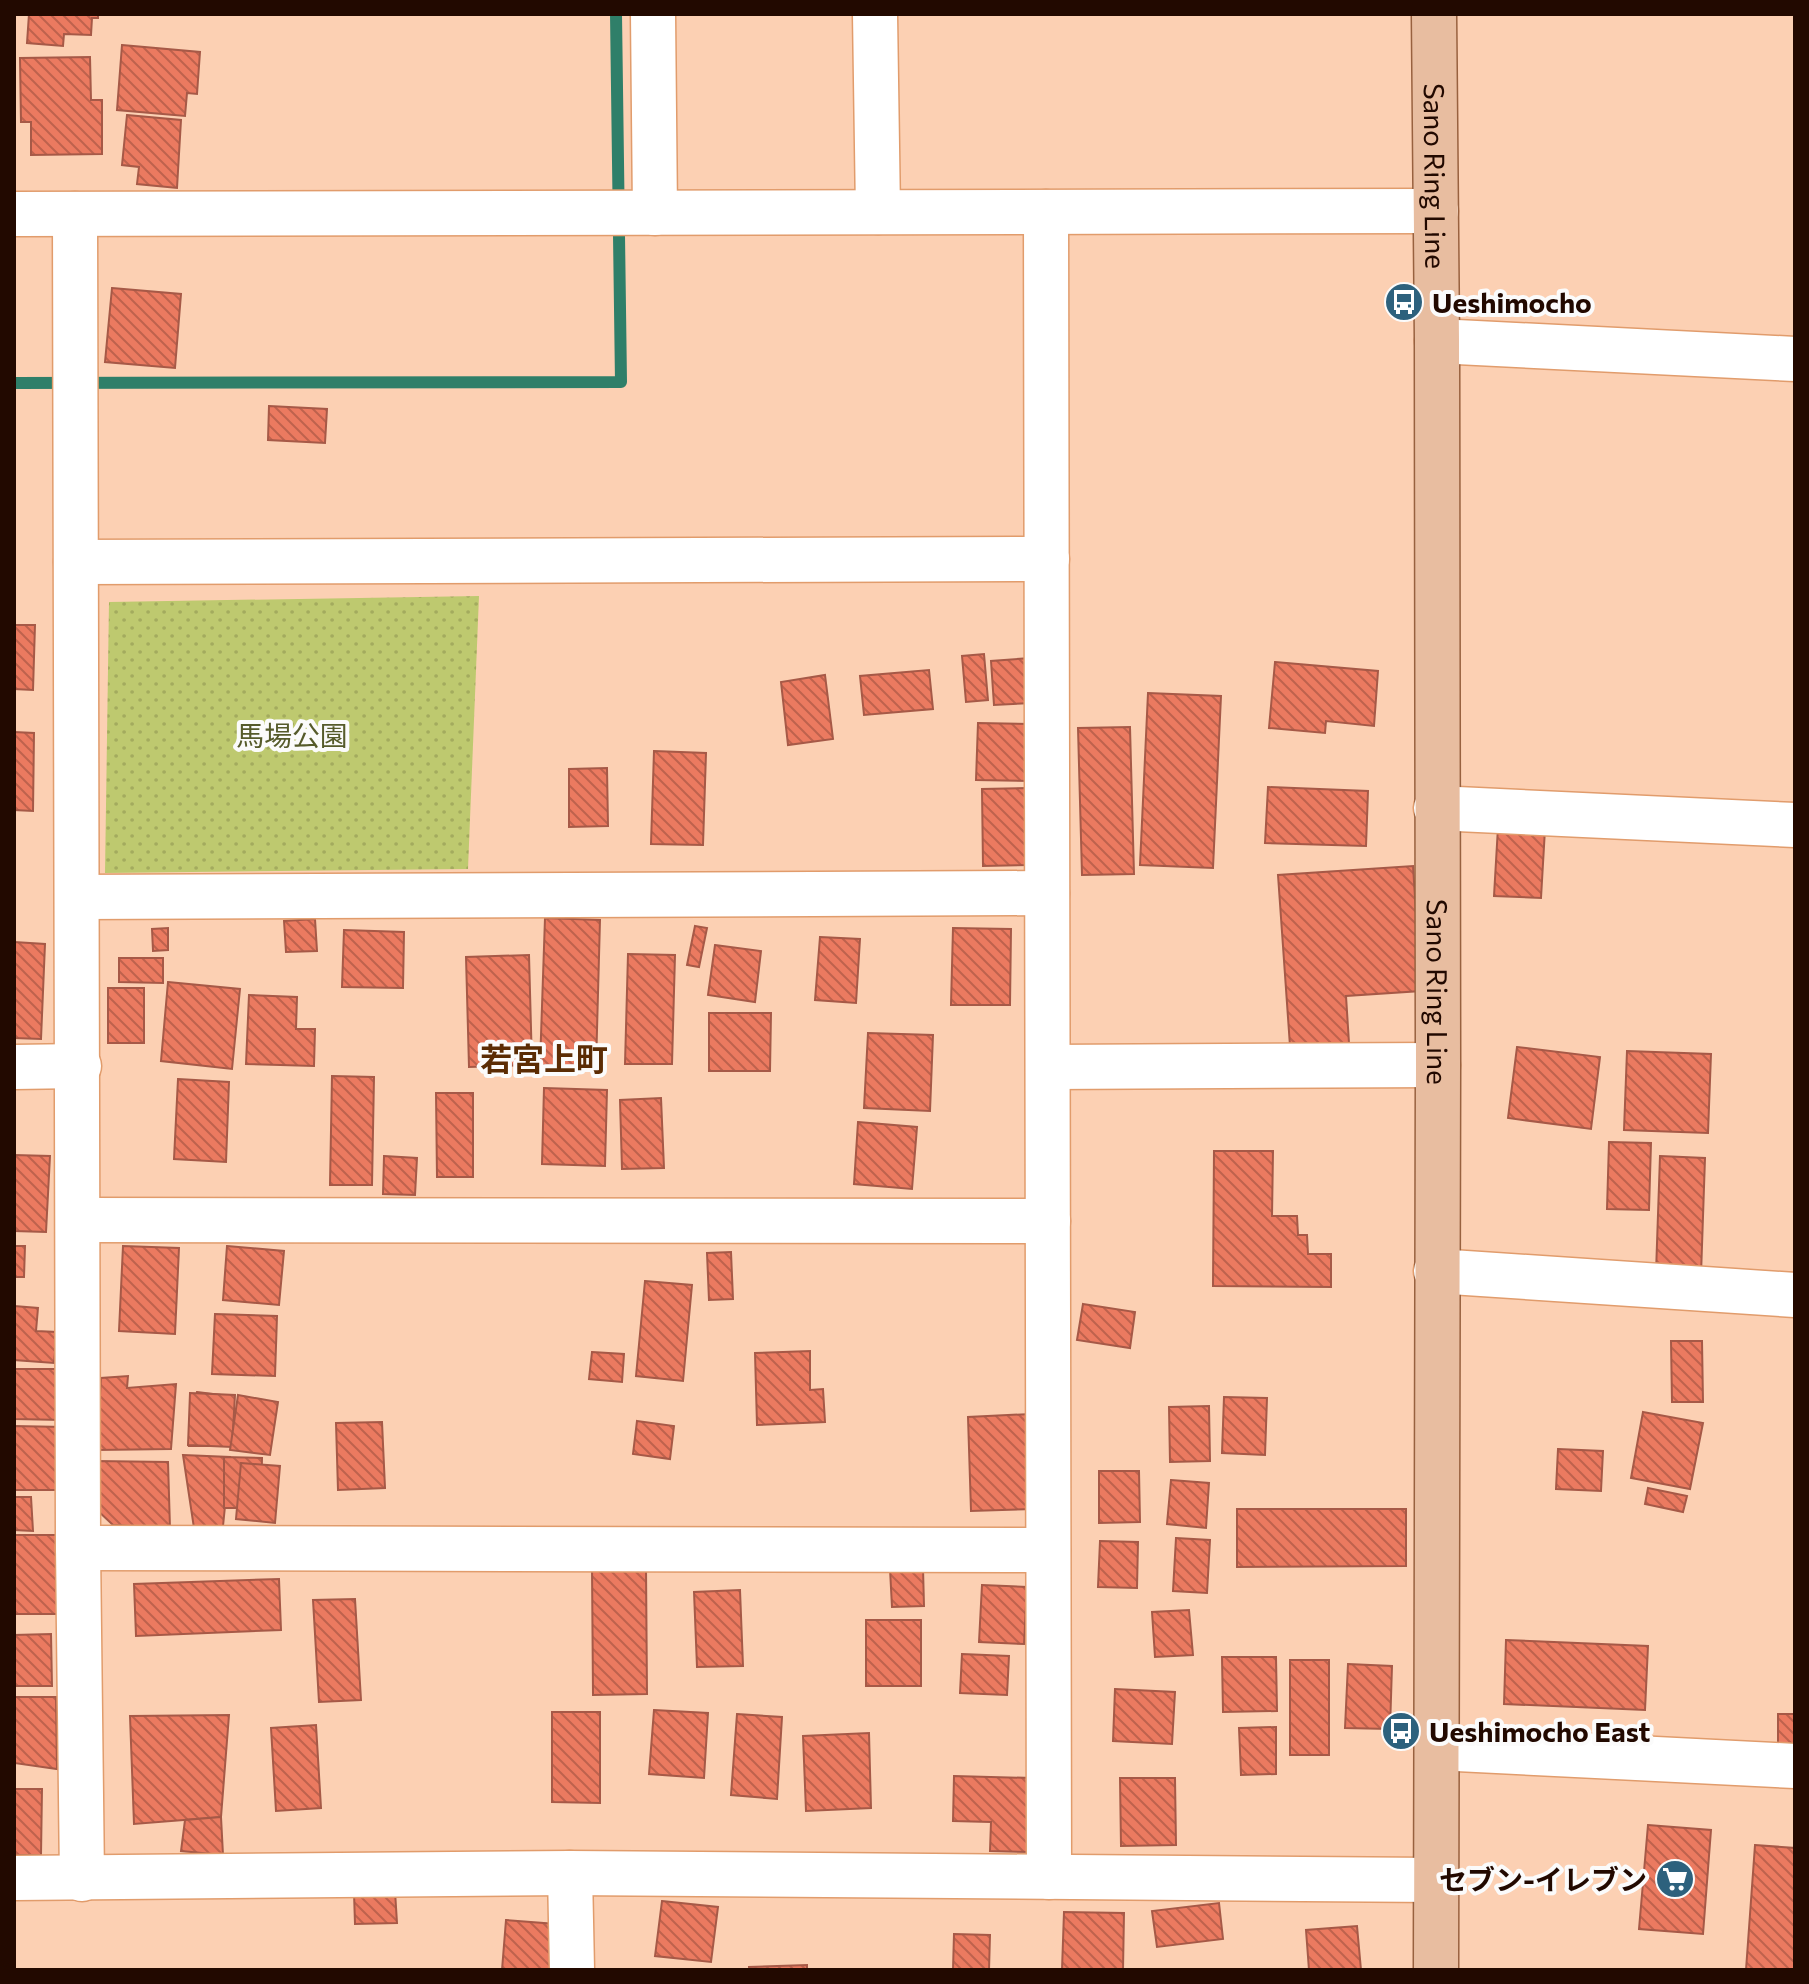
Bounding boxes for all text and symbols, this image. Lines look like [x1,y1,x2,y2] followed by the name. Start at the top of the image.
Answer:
[1418,83,1453,269] street label: Sano Ring Line
[1383,281,1425,323] bus stop icon: Ueshimocho
[1432,285,1592,319] place label: Ueshimocho
[236,718,348,752] park label: 馬場公園
[1421,899,1455,1085] street label: Sano Ring Line
[480,1038,608,1078] district label: 若宮上町
[1380,1710,1422,1752] bus stop icon: Ueshimocho East
[1429,1714,1651,1748] place label: Ueshimocho East
[1654,1858,1696,1900] supermarket icon: セブン-イレブン
[1439,1862,1647,1896] place label: セブン-イレブン

